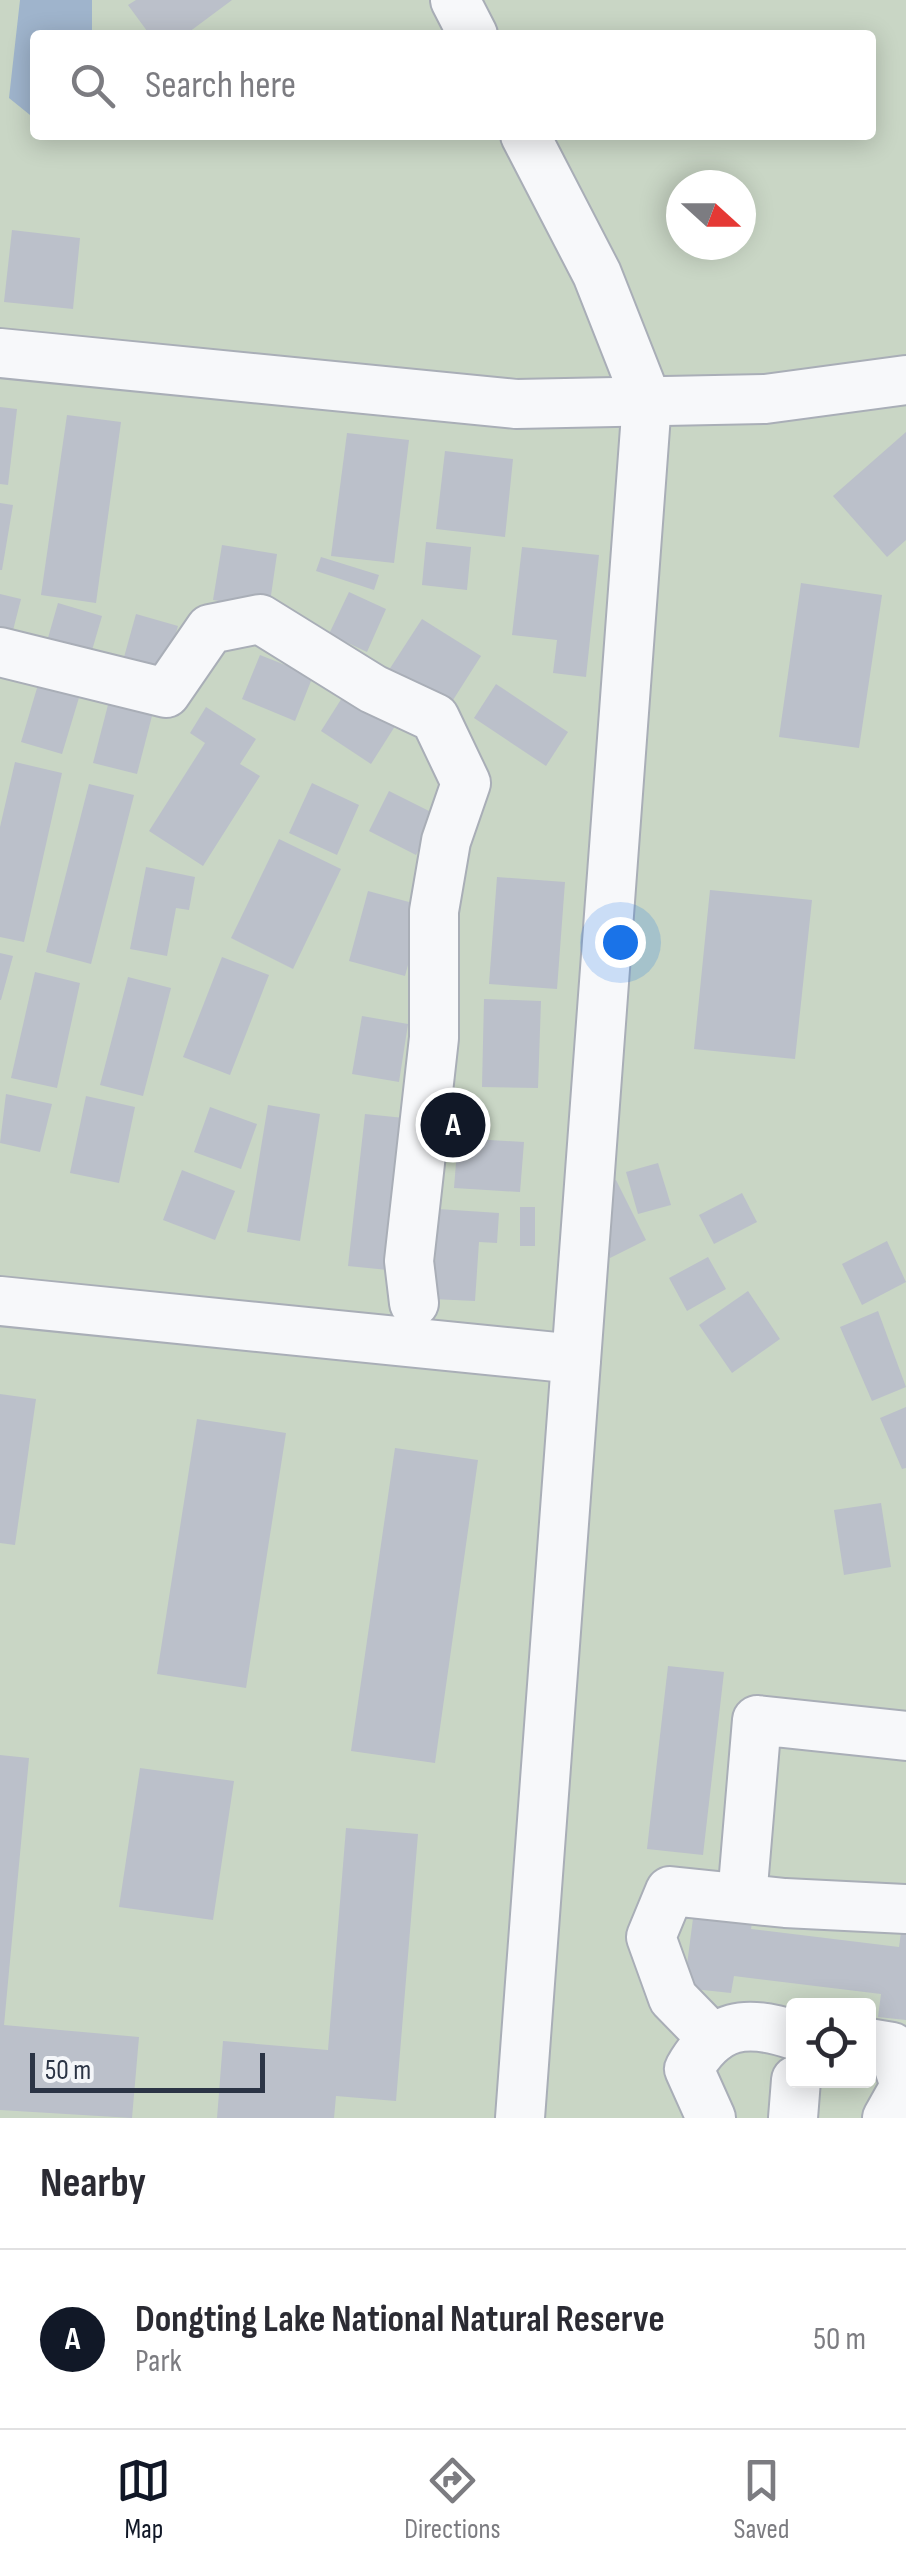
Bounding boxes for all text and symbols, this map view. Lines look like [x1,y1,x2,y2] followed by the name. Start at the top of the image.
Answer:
[30,30,876,140] search box
[65,58,120,113] icon: search
[145,63,296,108] text: Search here
[666,170,756,260] north arrow
[595,917,646,968] your location
[420,1088,486,1162] pin: A
[786,1998,876,2088] map controls
[786,1998,876,2088] button: locate
[30,2048,265,2092] scale bar
[45,2054,91,2087] text: 50 m
[40,2158,146,2209] text: Nearby
[135,2297,665,2342] text: Dongting Lake National Natural Reserve
[65,2320,80,2359] text: A
[813,2320,866,2359] text: 50 m
[135,2342,182,2381] text: Park
[116,2453,171,2546] tab: Map
[404,2453,501,2546] tab: Directions
[733,2453,790,2546] tab: Saved

